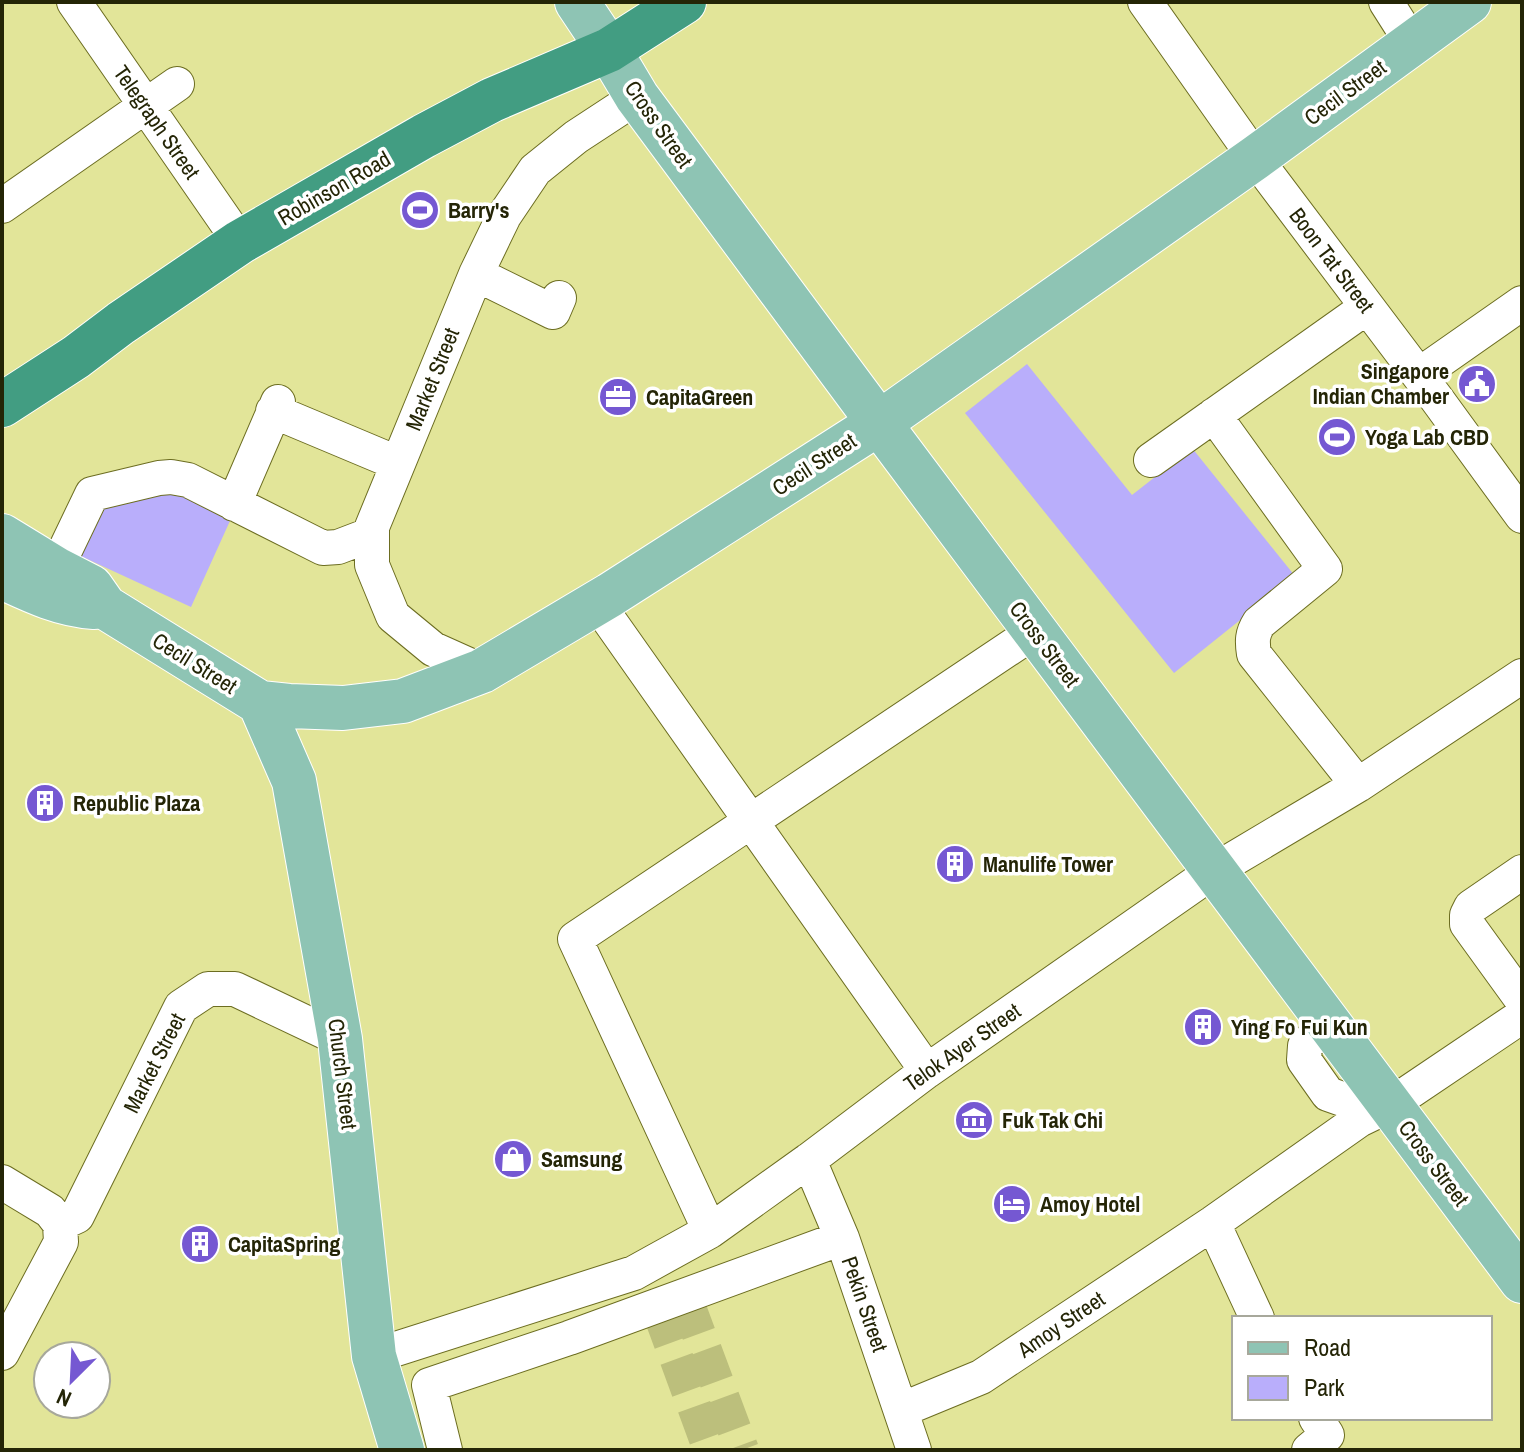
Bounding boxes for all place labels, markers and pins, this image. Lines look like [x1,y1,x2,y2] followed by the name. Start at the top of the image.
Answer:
[399,189,441,231] sports icon: Barry's
[448,195,509,225] place label: Barry's
[1313,356,1449,411] place label: Singapore Indian Chamber
[1456,363,1498,405] public building icon: Singapore Indian Chamber
[597,376,639,418] office icon: CapitaGreen
[646,382,753,412] place label: CapitaGreen
[1316,416,1358,458] sports icon: Yoga Lab CBD
[1365,422,1489,452] place label: Yoga Lab CBD
[24,782,66,824] building icon: Republic Plaza
[73,788,200,818] place label: Republic Plaza
[934,843,976,885] building icon: Manulife Tower
[983,849,1113,879] place label: Manulife Tower
[1182,1006,1224,1048] building icon: Ying Fo Fui Kun
[1231,1012,1368,1042] place label: Ying Fo Fui Kun
[953,1099,995,1141] museum icon: Fuk Tak Chi
[1002,1105,1103,1135] place label: Fuk Tak Chi
[492,1138,534,1180] shop icon: Samsung
[541,1144,622,1174] place label: Samsung
[991,1183,1033,1225] hotel icon: Amoy Hotel
[1040,1189,1140,1219] place label: Amoy Hotel
[179,1223,221,1265] building icon: CapitaSpring
[228,1229,340,1259] place label: CapitaSpring

